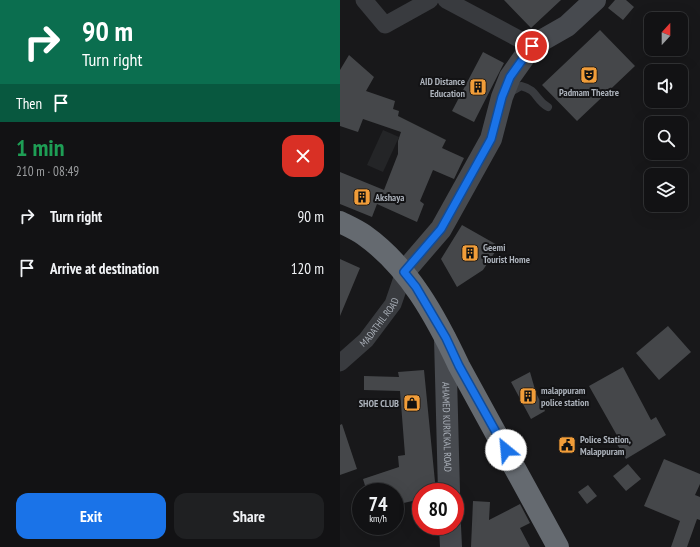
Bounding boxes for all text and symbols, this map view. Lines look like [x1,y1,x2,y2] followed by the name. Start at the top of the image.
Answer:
[82,12,133,49] text: 90 m
[644,12,688,56] north arrow
[644,12,688,212] map controls
[16,16,68,68] icon: right
[515,29,549,63] pin
[521,35,543,57] icon: arrive
[82,48,142,71] text: Turn right
[644,64,688,108] button: sound
[579,65,599,85] theatre icon: Padmam Theatre
[419,75,465,100] place label: AID Distance Education
[468,77,488,97] building icon: AID Distance Education
[559,86,619,99] place label: Padmam Theatre
[50,92,72,114] icon: arrive
[16,94,42,113] text: Then
[644,116,688,160] button: search
[16,132,64,163] text: 1 min
[282,135,324,177] button: close
[16,163,79,180] text: 210 m · 08:49
[644,168,688,212] button: layers
[352,187,372,207] building icon: Akshaya
[374,191,404,204] place label: Akshaya
[16,205,38,227] icon: right
[50,207,102,226] text: Turn right
[298,207,324,226] text: 90 m
[483,241,530,266] place label: Geemi Tourist Home
[460,243,480,263] building icon: Geemi Tourist Home
[16,257,38,279] icon: arrive
[50,259,159,278] text: Arrive at destination
[291,259,324,278] text: 120 m
[357,296,402,350] street label: MADATHIL ROAD
[439,382,454,472] street label: AHAMED KURICKAL ROAD
[541,384,589,409] place label: malappuram police station
[518,386,538,406] building icon: malappuram police station
[402,393,422,413] shop icon: SHOE CLUB
[359,397,399,410] place label: SHOE CLUB
[485,429,527,471] position arrow
[580,433,631,458] place label: Police Station, Malappuram
[557,435,577,455] public building icon: Police Station, Malappuram
[412,483,464,535] speed limit sign: 80
[368,491,388,517] text: 74
[16,493,166,539] button: Exit
[174,493,324,539] button: Share
[369,512,387,525] text: km/h

